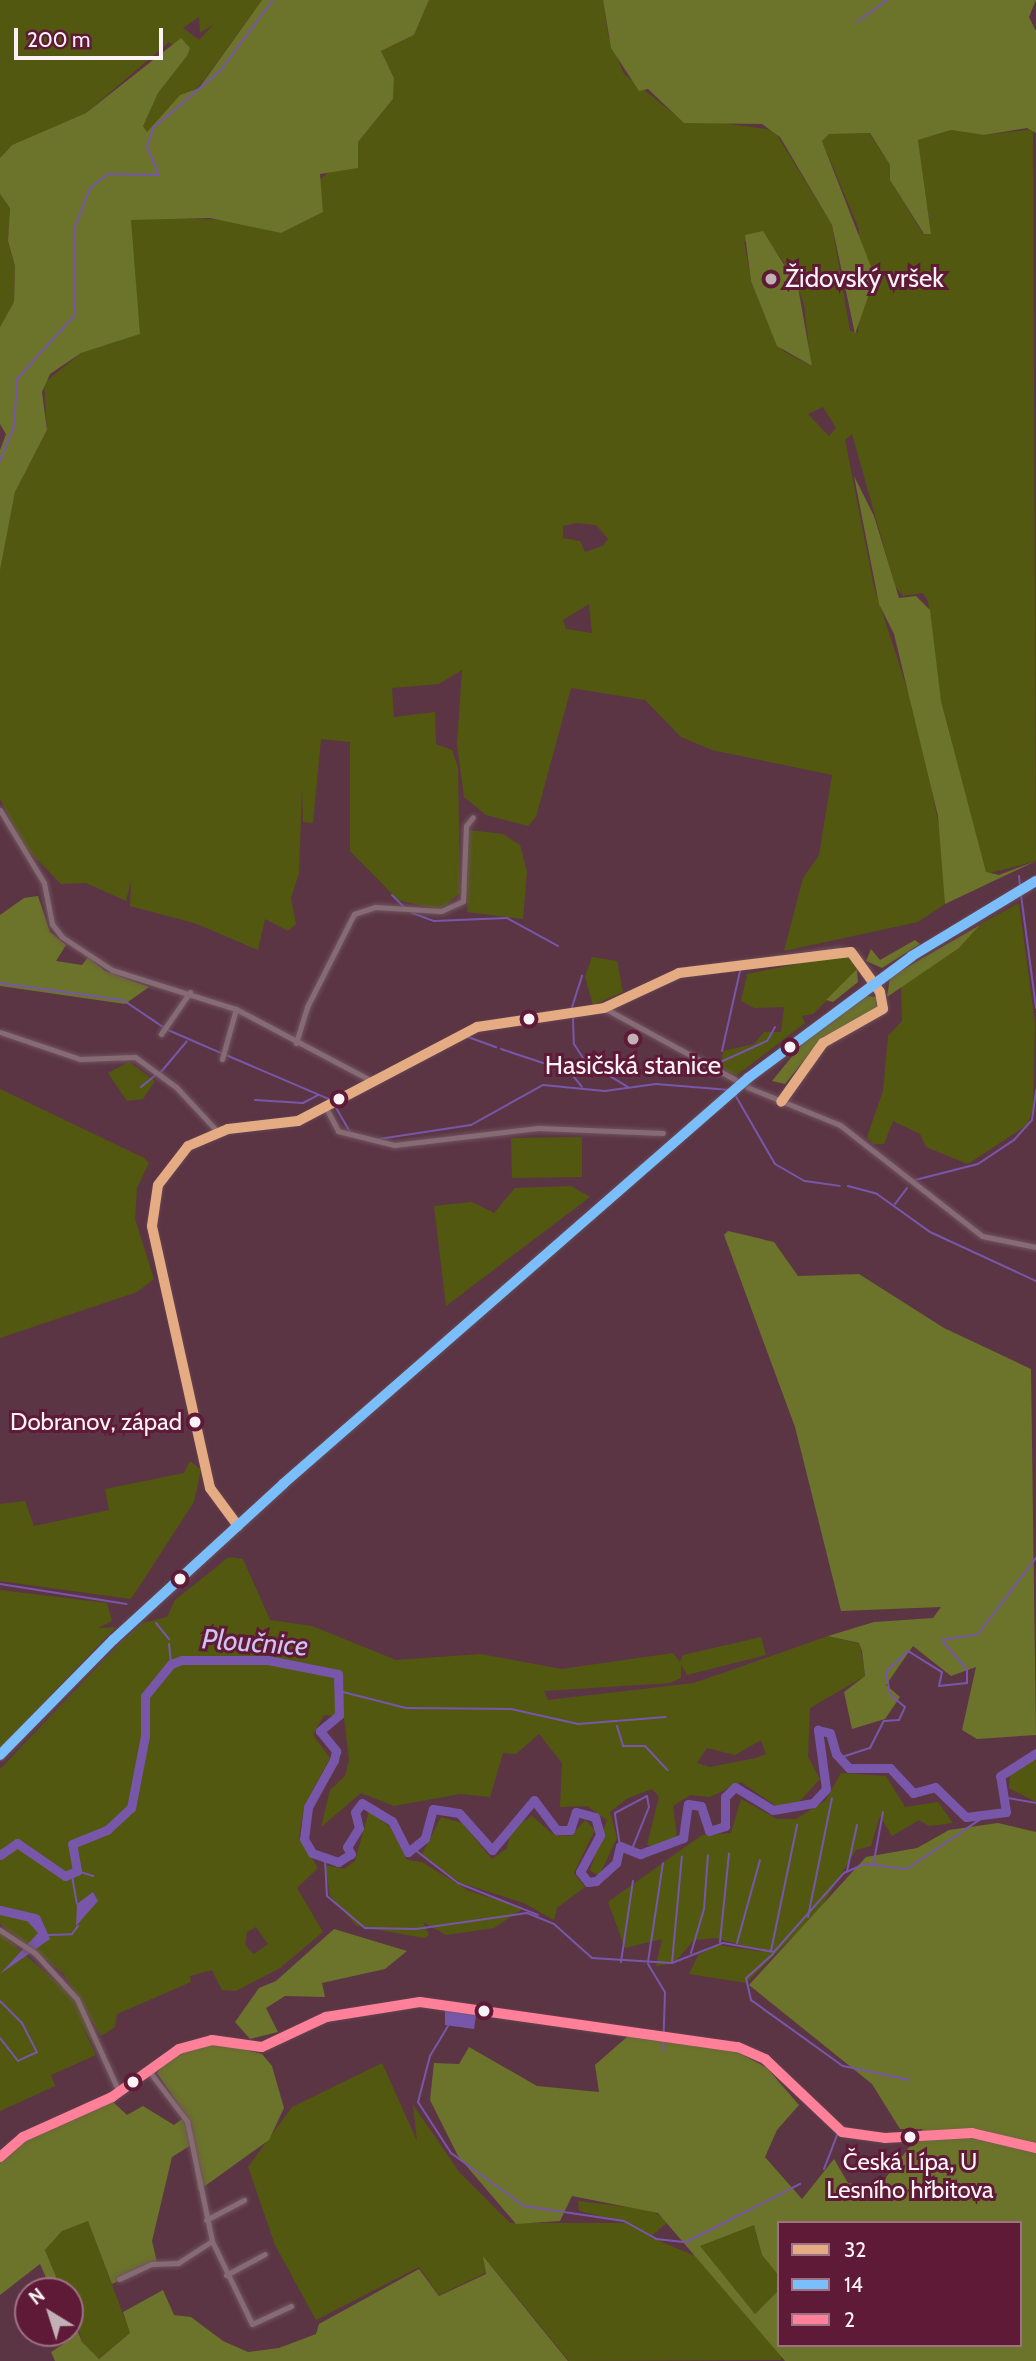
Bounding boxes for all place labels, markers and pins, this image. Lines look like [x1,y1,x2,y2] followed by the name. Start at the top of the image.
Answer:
[785,263,944,295] place label: Židovský vršek
[763,271,779,287] marker: Židovský vršek
[522,1012,536,1026] unlabelled marker
[625,1031,641,1047] marker: Hasičská stanice
[783,1040,797,1054] unlabelled marker
[545,1050,721,1082] place label: Hasičská stanice
[332,1092,346,1106] unlabelled marker
[10,1408,182,1436] place label: Dobranov, západ
[188,1415,202,1429] marker: Dobranov, západ
[173,1572,187,1586] unlabelled marker
[477,2004,491,2018] unlabelled marker
[126,2075,140,2089] unlabelled marker
[903,2130,917,2144] marker: Česká Lípa, U Lesního hřbitova
[826,2148,994,2204] place label: Česká Lípa, U Lesního hřbitova

